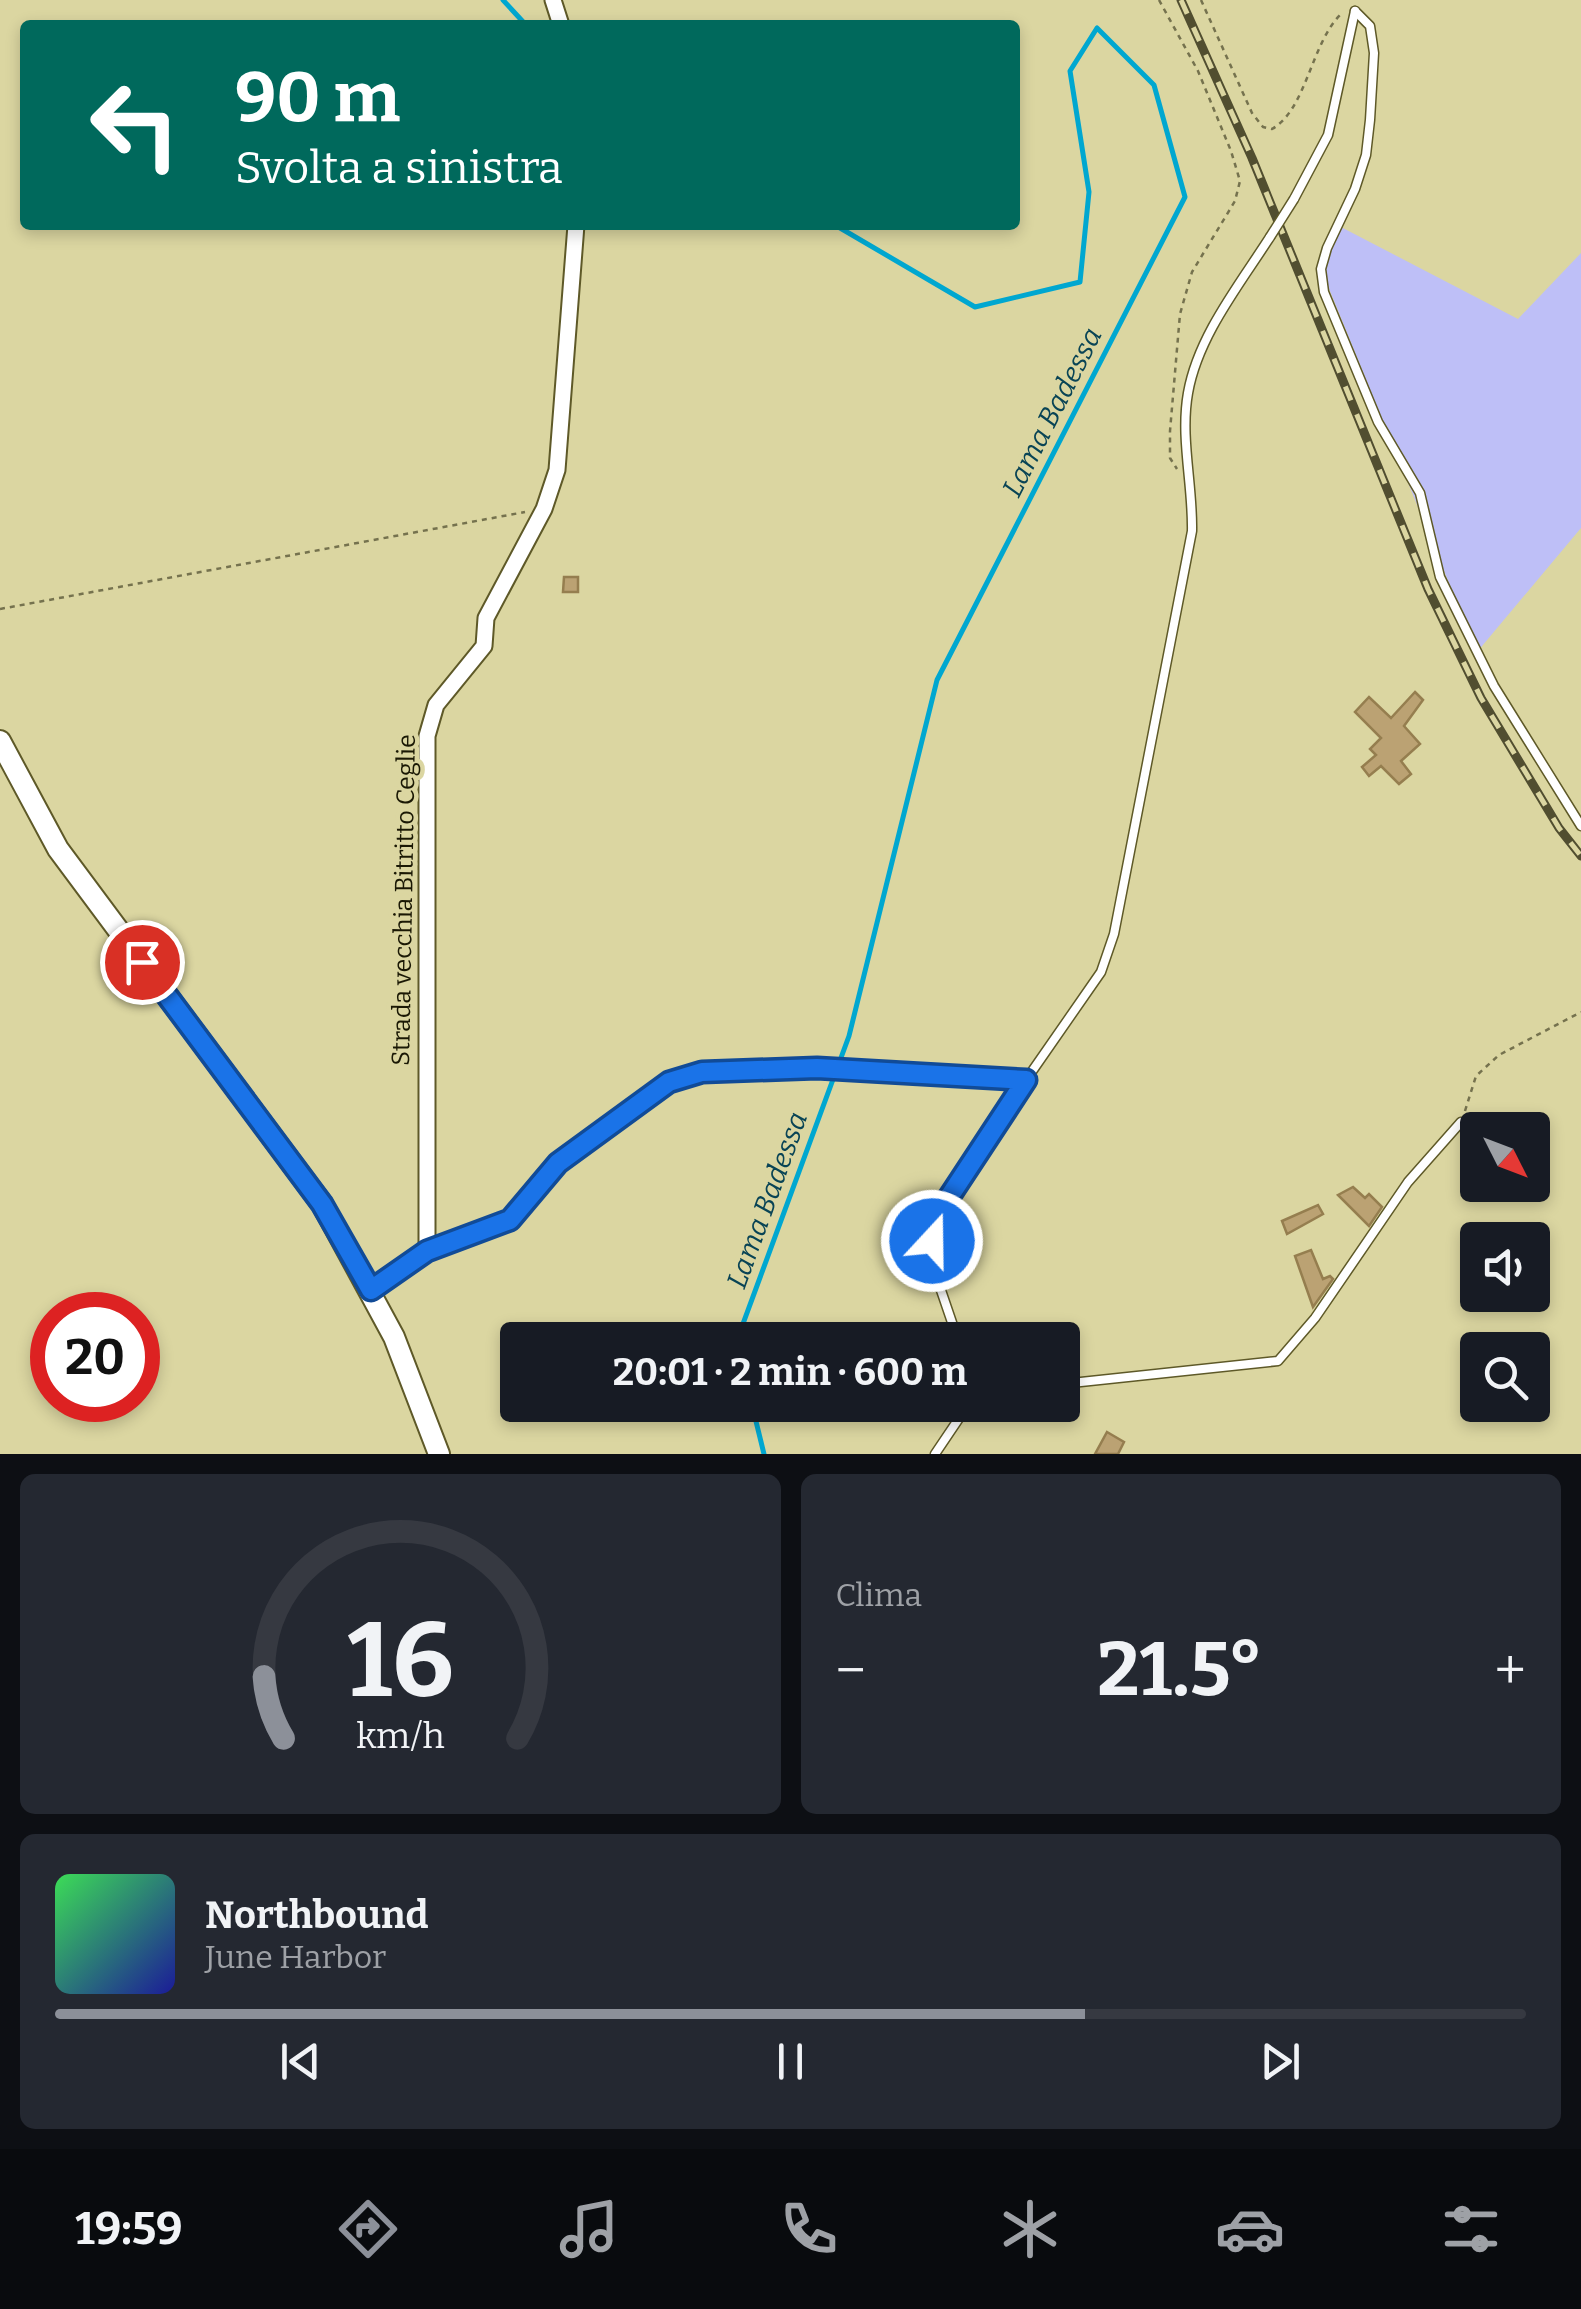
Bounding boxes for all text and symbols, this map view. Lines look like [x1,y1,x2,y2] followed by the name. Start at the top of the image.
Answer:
[235,56,400,140] text: 90 m
[70,60,200,190] icon: left
[235,141,563,195] text: Svolta a sinistra
[995,322,1109,502] water label: Lama Badessa
[386,734,422,1066] street label: Strada vecchia Bitritto Ceglie
[100,920,185,1005] pin
[115,935,170,990] icon: arrive
[720,1107,814,1293] water label: Lama Badessa
[1460,1112,1550,1202] north arrow
[1460,1112,1550,1422] map controls
[880,1189,984,1293] position arrow
[1460,1222,1550,1312] button: sound
[30,1292,160,1422] speed limit sign: 20
[1460,1332,1550,1422] button: search
[613,1349,967,1395] text: 20:01 · 2 min · 600 m
[836,1576,922,1614] text: Clima
[347,1599,453,1724] text: 16
[1097,1625,1263,1715] text: 21.5°
[836,1638,866,1704] text: −
[1495,1638,1526,1704] text: +
[356,1715,444,1757] text: km/h
[205,1892,428,1938] text: Northbound
[205,1938,386,1976] text: June Harbor
[273,2034,328,2089] icon: previous
[763,2034,818,2089] icon: pause
[1253,2034,1308,2089] icon: next
[333,2194,403,2264] icon: directions
[554,2194,624,2264] icon: music
[774,2194,844,2264] icon: phone
[995,2194,1065,2264] icon: climate
[1215,2194,1285,2264] icon: car
[1436,2194,1506,2264] icon: filters
[75,2202,183,2256] text: 19:59

